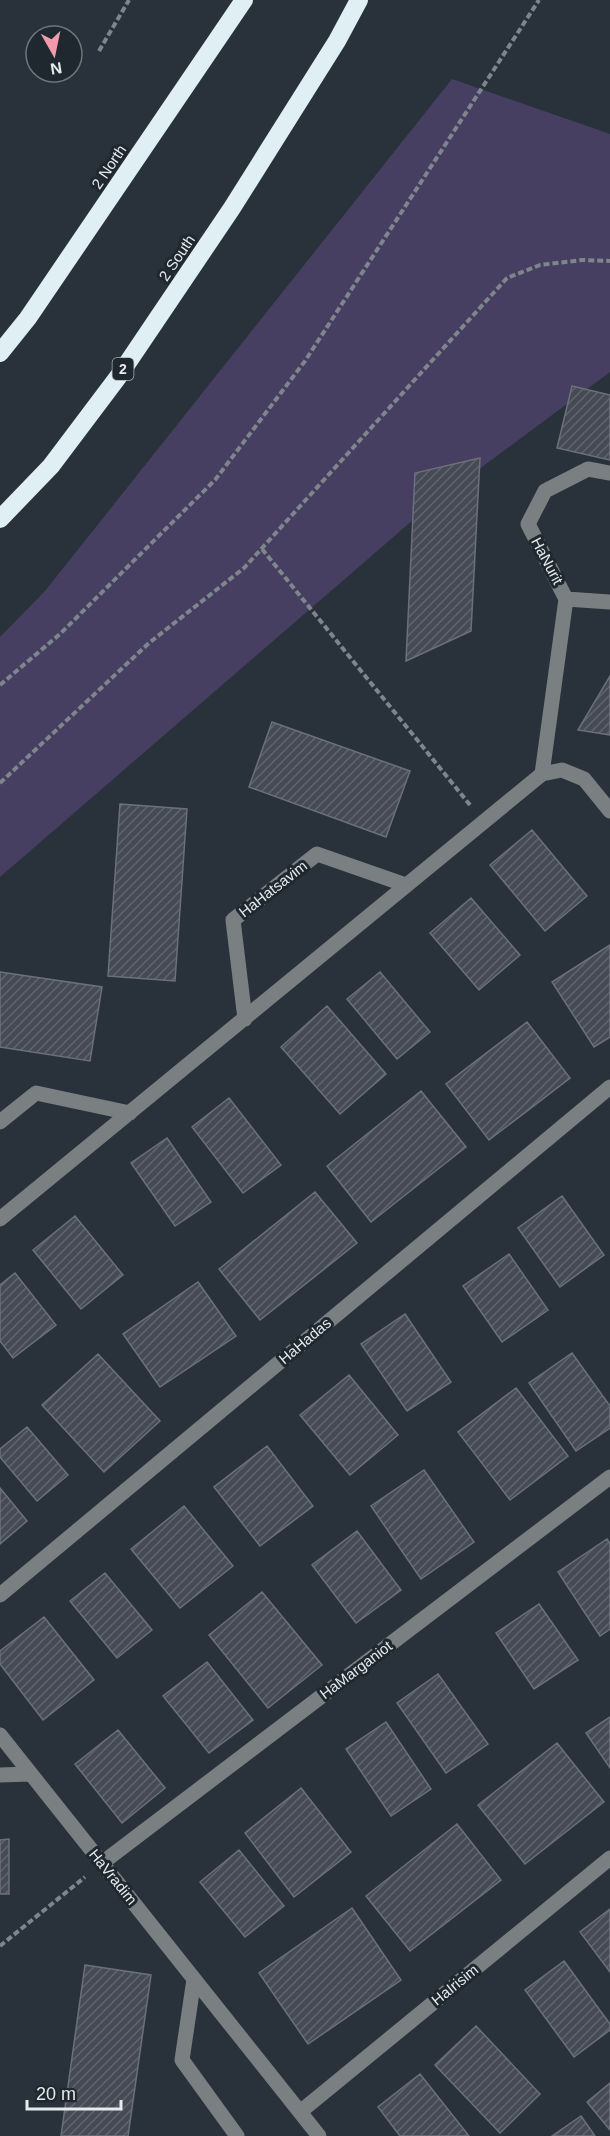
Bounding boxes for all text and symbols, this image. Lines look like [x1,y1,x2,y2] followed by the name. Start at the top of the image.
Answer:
[24,24,84,84] north arrow
[49,59,63,78] text: N
[88,142,129,192] street label: 2 North
[155,232,198,284] street label: 2 South
[112,358,134,380] road number: 2
[528,534,567,588] street label: HaNurit
[235,857,310,920] street label: HaHatsavim
[275,1314,334,1367] street label: HaHadas
[316,1636,396,1702] street label: HaMarganiot
[86,1846,141,1908] street label: HaVradim
[428,1961,481,2009] street label: HaIrisim
[27,2073,122,2111] scale bar
[36,2084,76,2104] text: 20 m

